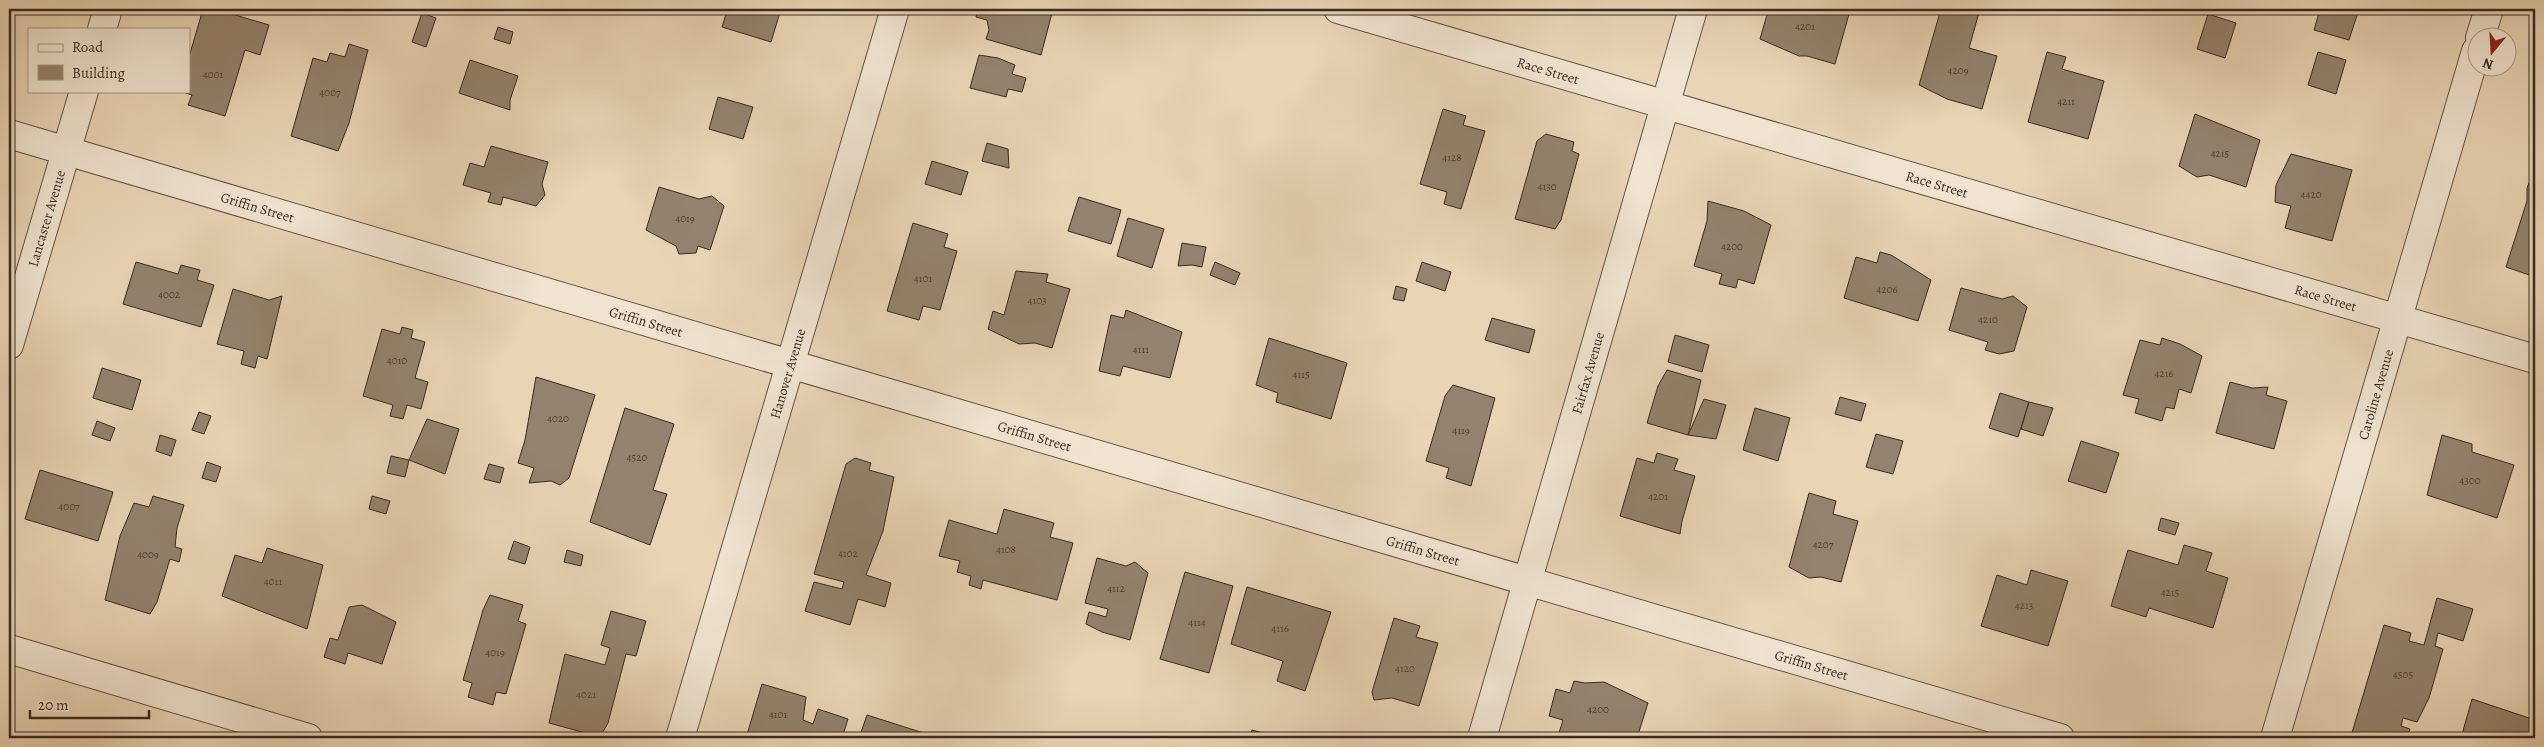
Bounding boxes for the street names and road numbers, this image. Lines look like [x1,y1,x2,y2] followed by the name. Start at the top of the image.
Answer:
[1515,52,1582,89] street label: Race Street
[1904,166,1971,202] street label: Race Street
[23,168,70,269] street label: Lancaster Avenue
[218,187,297,227] street label: Griffin Street
[2292,280,2359,316] street label: Race Street
[607,302,685,341] street label: Griffin Street
[765,326,810,421] street label: Hanover Avenue
[1567,330,1609,416] street label: Fairfax Avenue
[2353,347,2398,442] street label: Caroline Avenue
[995,416,1074,456] street label: Griffin Street
[1384,531,1462,570] street label: Griffin Street
[1772,645,1851,685] street label: Griffin Street

